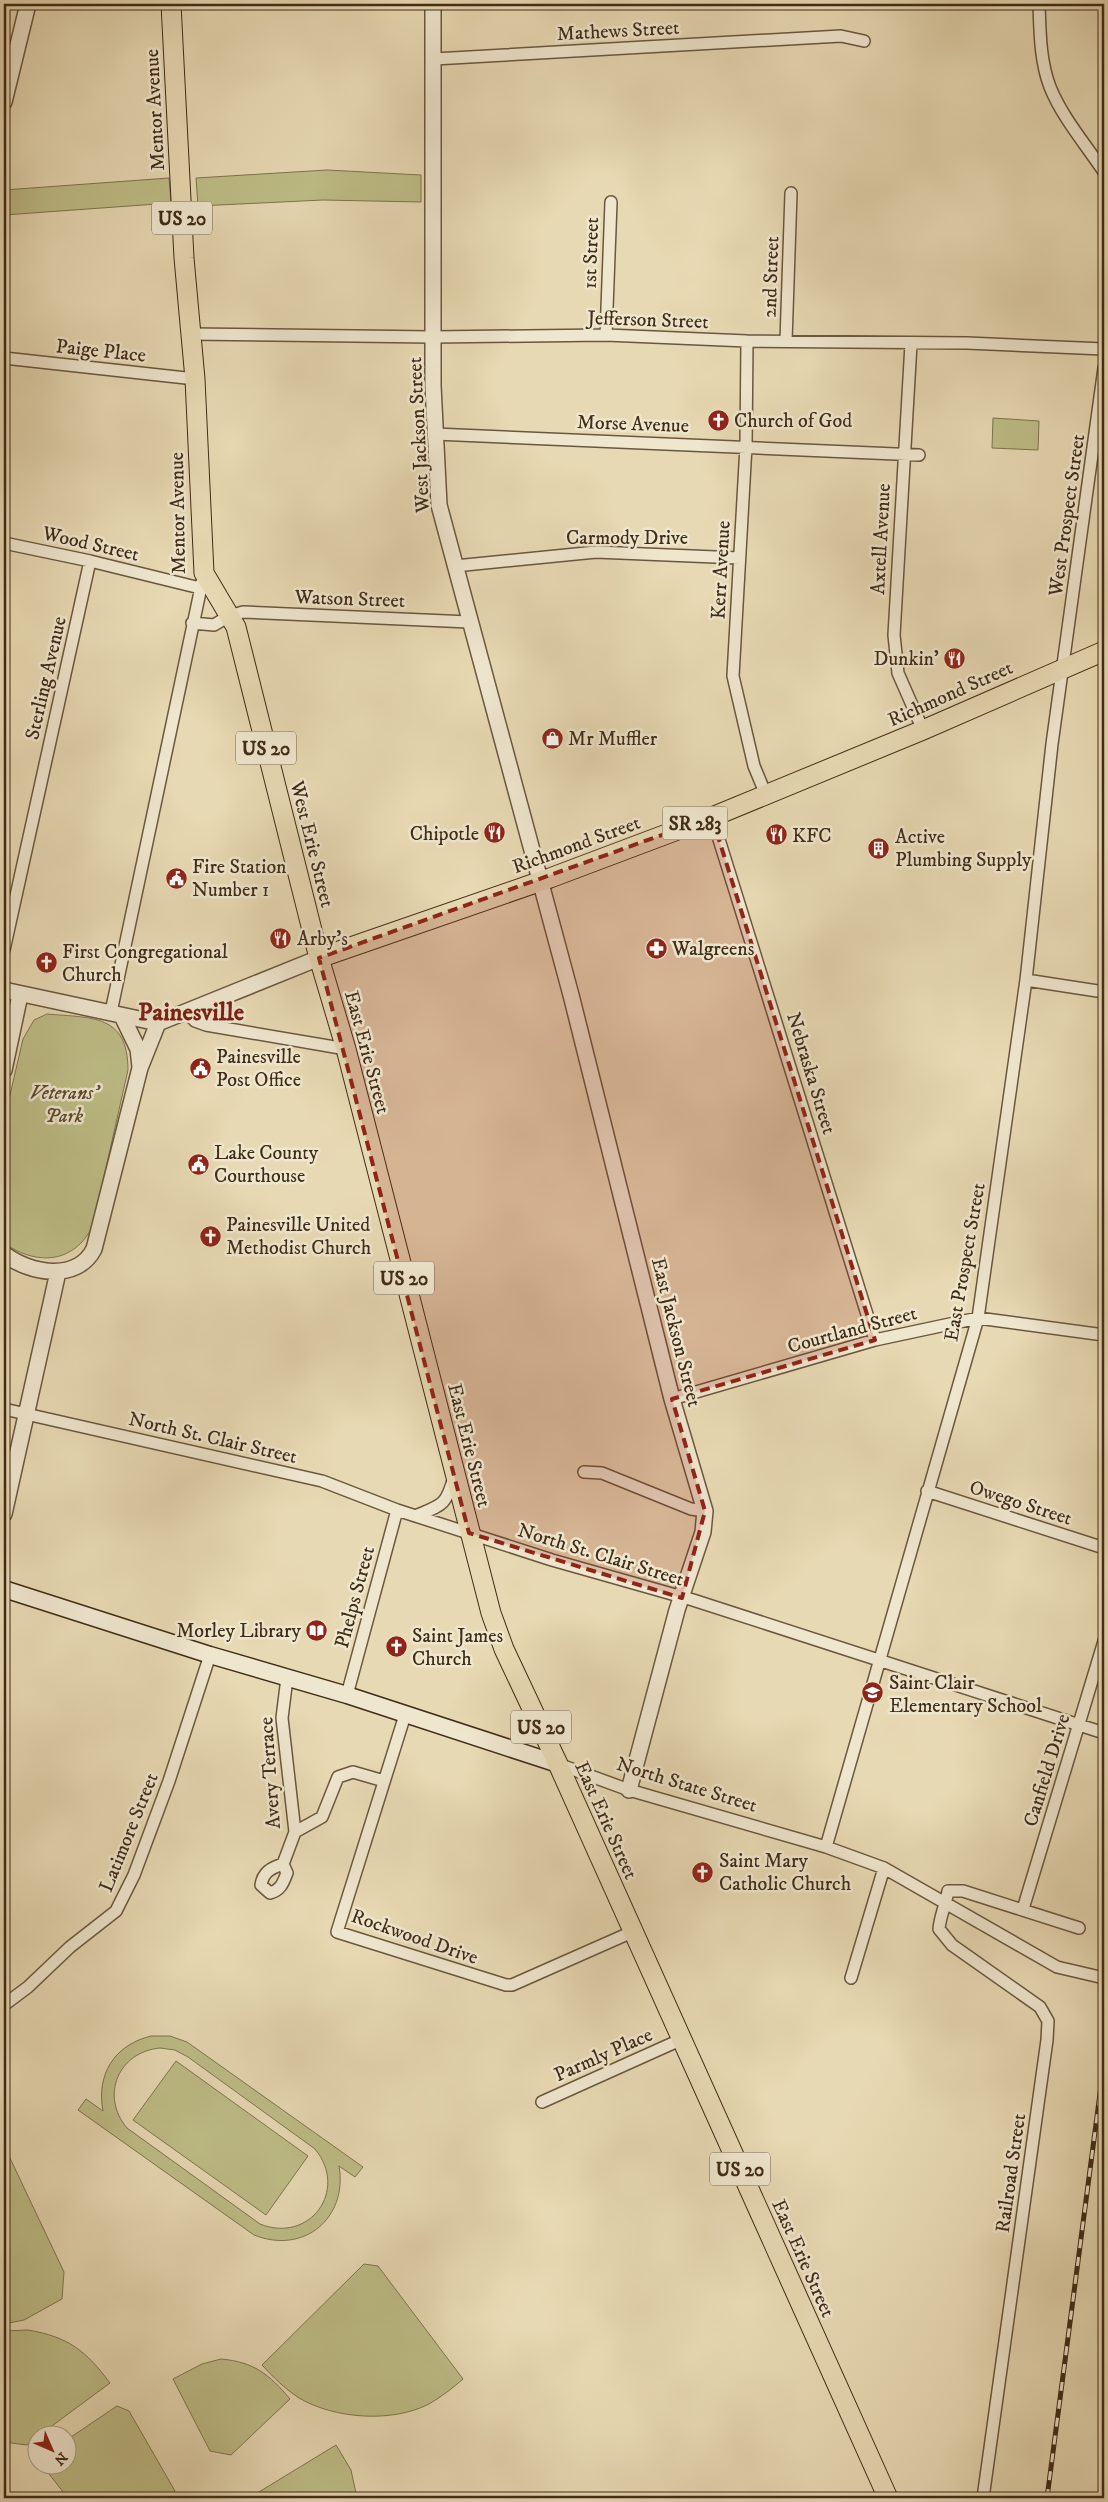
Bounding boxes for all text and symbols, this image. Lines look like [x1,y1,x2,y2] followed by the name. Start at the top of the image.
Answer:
[556,16,680,47] street label: Mathews Street
[140,48,171,172] street label: Mentor Avenue
[152,202,212,234] road number: US 20
[578,217,605,289] street label: 1st Street
[758,236,785,318] street label: 2nd Street
[585,306,709,335] street label: Jefferson Street
[55,334,147,369] street label: Paige Place
[403,356,436,514] street label: West Jackson Street
[706,408,730,432] church icon: Church of God
[734,409,852,434] place label: Church of God
[577,410,689,439] street label: Morse Avenue
[1044,433,1091,599] street label: West Prospect Street
[165,452,192,574] street label: Mentor Avenue
[866,483,897,595] street label: Axtell Avenue
[706,520,737,620] street label: Kerr Avenue
[39,521,141,568] street label: Wood Street
[566,526,688,551] street label: Carmody Drive
[293,585,406,614] street label: Watson Street
[20,614,73,742] street label: Sterling Avenue
[943,646,967,670] restaurant icon: Dunkin'
[874,647,939,672] place label: Dunkin'
[884,656,1017,733] street label: Richmond Street
[540,726,564,750] shop icon: Mr Muffler
[568,727,658,752] place label: Mr Muffler
[236,731,296,764] road number: US 20
[283,777,339,910] street label: West Erie Street
[662,806,728,840] road number: SR 283
[509,811,644,880] street label: Richmond Street
[483,821,507,845] restaurant icon: Chipotle
[410,822,479,847] place label: Chipotle
[764,823,788,847] restaurant icon: KFC
[792,824,832,849] place label: KFC
[895,825,1032,873] place label: Active Plumbing Supply
[867,836,891,860] building icon: Active Plumbing Supply
[192,855,287,903] place label: Fire Station Number 1
[164,866,188,890] public building icon: Fire Station Number 1
[269,926,293,950] restaurant icon: Arby's
[297,927,348,952] place label: Arby's
[644,936,668,960] pharmacy icon: Walgreens
[671,937,755,962] place label: Walgreens
[62,940,228,988] place label: First Congregational Church
[34,951,58,975] church icon: First Congregational Church
[338,988,395,1117] street label: East Erie Street
[138,997,245,1028] district label: Painesville
[780,1009,841,1137] street label: Nebraska Street
[216,1045,301,1093] place label: Painesville Post Office
[188,1056,212,1080] public building icon: Painesville Post Office
[30,1081,101,1129] park label: Veterans' Park
[214,1141,319,1189] place label: Lake County Courthouse
[186,1152,210,1176] public building icon: Lake County Courthouse
[939,1181,992,1343] street label: East Prospect Street
[226,1213,372,1261] place label: Painesville United Methodist Church
[198,1224,222,1248] church icon: Painesville United Methodist Church
[645,1255,706,1410] street label: East Jackson Street
[374,1262,434,1294] road number: US 20
[785,1301,920,1360] street label: Courtland Street
[441,1381,496,1510] street label: East Erie Street
[126,1407,299,1470] street label: North St. Clair Street
[966,1475,1075,1532] street label: Owego Street
[515,1518,687,1593] street label: North St. Clair Street
[330,1544,381,1651] street label: Phelps Street
[305,1618,329,1642] library icon: Morley Library
[176,1619,301,1644] place label: Morley Library
[412,1624,503,1672] place label: Saint James Church
[384,1635,408,1659] church icon: Saint James Church
[889,1671,1042,1719] place label: Saint Clair Elementary School
[861,1681,885,1705] school or university icon: Saint Clair Elementary School
[511,1710,571,1744] road number: US 20
[1018,1711,1076,1830] street label: Canfield Drive
[254,1716,287,1830] street label: Avery Terrace
[613,1752,760,1819] street label: North State Street
[568,1758,643,1884] street label: East Erie Street
[94,1769,165,1896] street label: Latimore Street
[719,1849,852,1897] place label: Saint Mary Catholic Church
[691,1860,715,1884] church icon: Saint Mary Catholic Church
[348,1904,481,1971] street label: Rockwood Drive
[551,2023,657,2088] street label: Parmly Place
[991,2112,1032,2234] street label: Railroad Street
[710,2152,770,2186] road number: US 20
[765,2196,840,2322] street label: East Erie Street
[28,2424,78,2474] north arrow
[50,2448,71,2469] text: N

